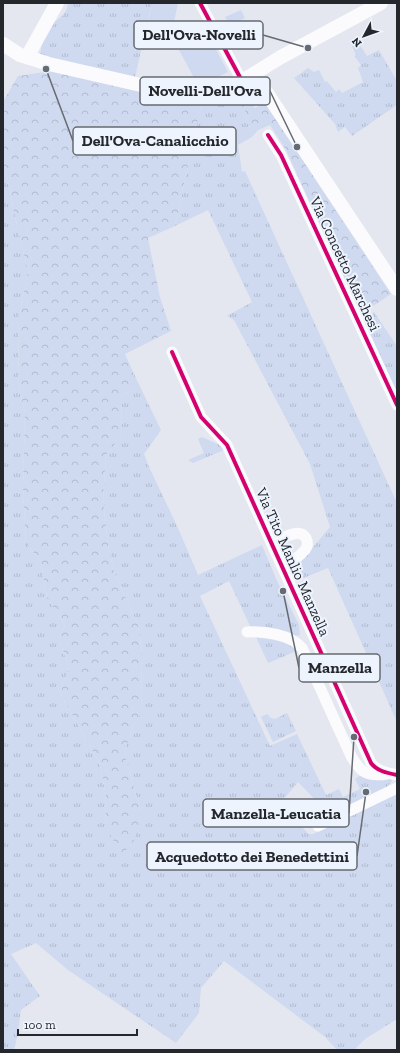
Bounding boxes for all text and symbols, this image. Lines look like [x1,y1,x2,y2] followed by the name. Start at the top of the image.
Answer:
[344,16,384,56] north arrow
[134,21,263,49] callout: Dell'Ova-Novelli
[142,25,256,44] text: Dell'Ova-Novelli
[349,34,364,50] text: N
[140,77,270,105] callout: Novelli-Dell'Ova
[148,81,262,100] text: Novelli-Dell'Ova
[73,127,236,155] callout: Dell'Ova-Canalicchio
[81,131,229,150] text: Dell'Ova-Canalicchio
[306,193,384,334] street label: Via Concetto Marchesi
[252,484,334,639] street label: Via Tito Manlio Manzella
[299,654,380,682] callout: Manzella
[308,658,372,677] text: Manzella
[203,799,349,827] callout: Manzella-Leucatia
[211,804,341,823] text: Manzella-Leucatia
[147,842,357,870] callout: Acquedotto dei Benedettini
[155,847,349,866] text: Acquedotto dei Benedettini
[18,1011,137,1037] scale bar
[24,1018,56,1032] text: 100 m

